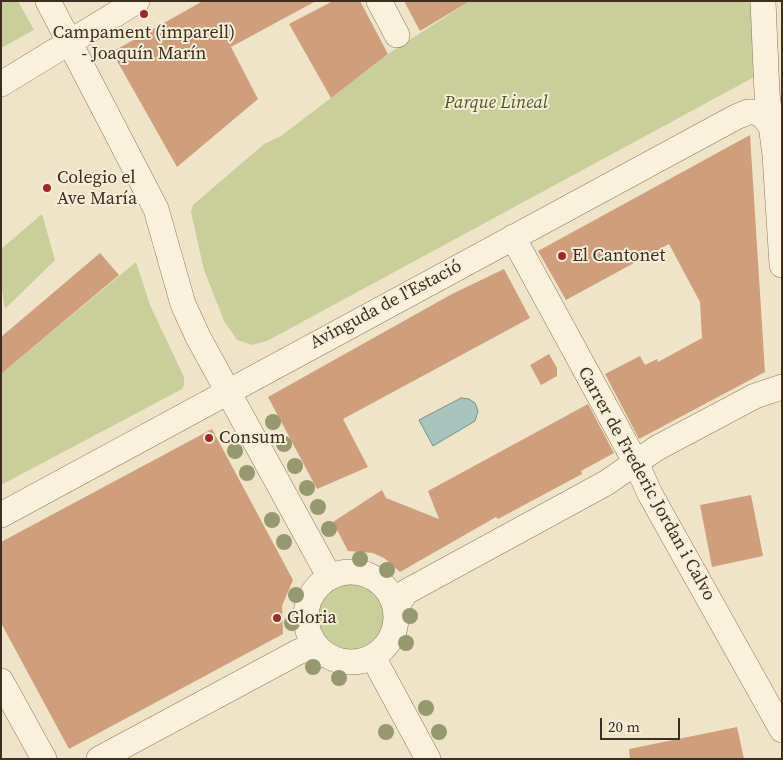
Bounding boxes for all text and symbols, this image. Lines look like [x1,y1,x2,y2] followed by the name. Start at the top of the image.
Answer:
[138,8,150,20] marker: Campament (imparell) - Joaquín Marín
[53,22,235,64] place label: Campament (imparell) - Joaquín Marín
[444,92,548,114] park label: Parque Lineal
[57,167,137,210] place label: Colegio el Ave María
[41,182,53,194] marker: Colegio el Ave María
[572,245,665,267] place label: El Cantonet
[556,250,568,262] marker: El Cantonet
[306,256,466,354] street label: Avinguda de l'Estació
[573,363,719,605] street label: Carrer de Frederic Jordan i Calvo
[219,427,286,449] place label: Consum
[203,432,215,444] marker: Consum
[287,607,337,629] place label: Gloria
[271,612,283,624] marker: Gloria
[603,708,683,740] scale bar
[608,716,640,737] text: 20 m

